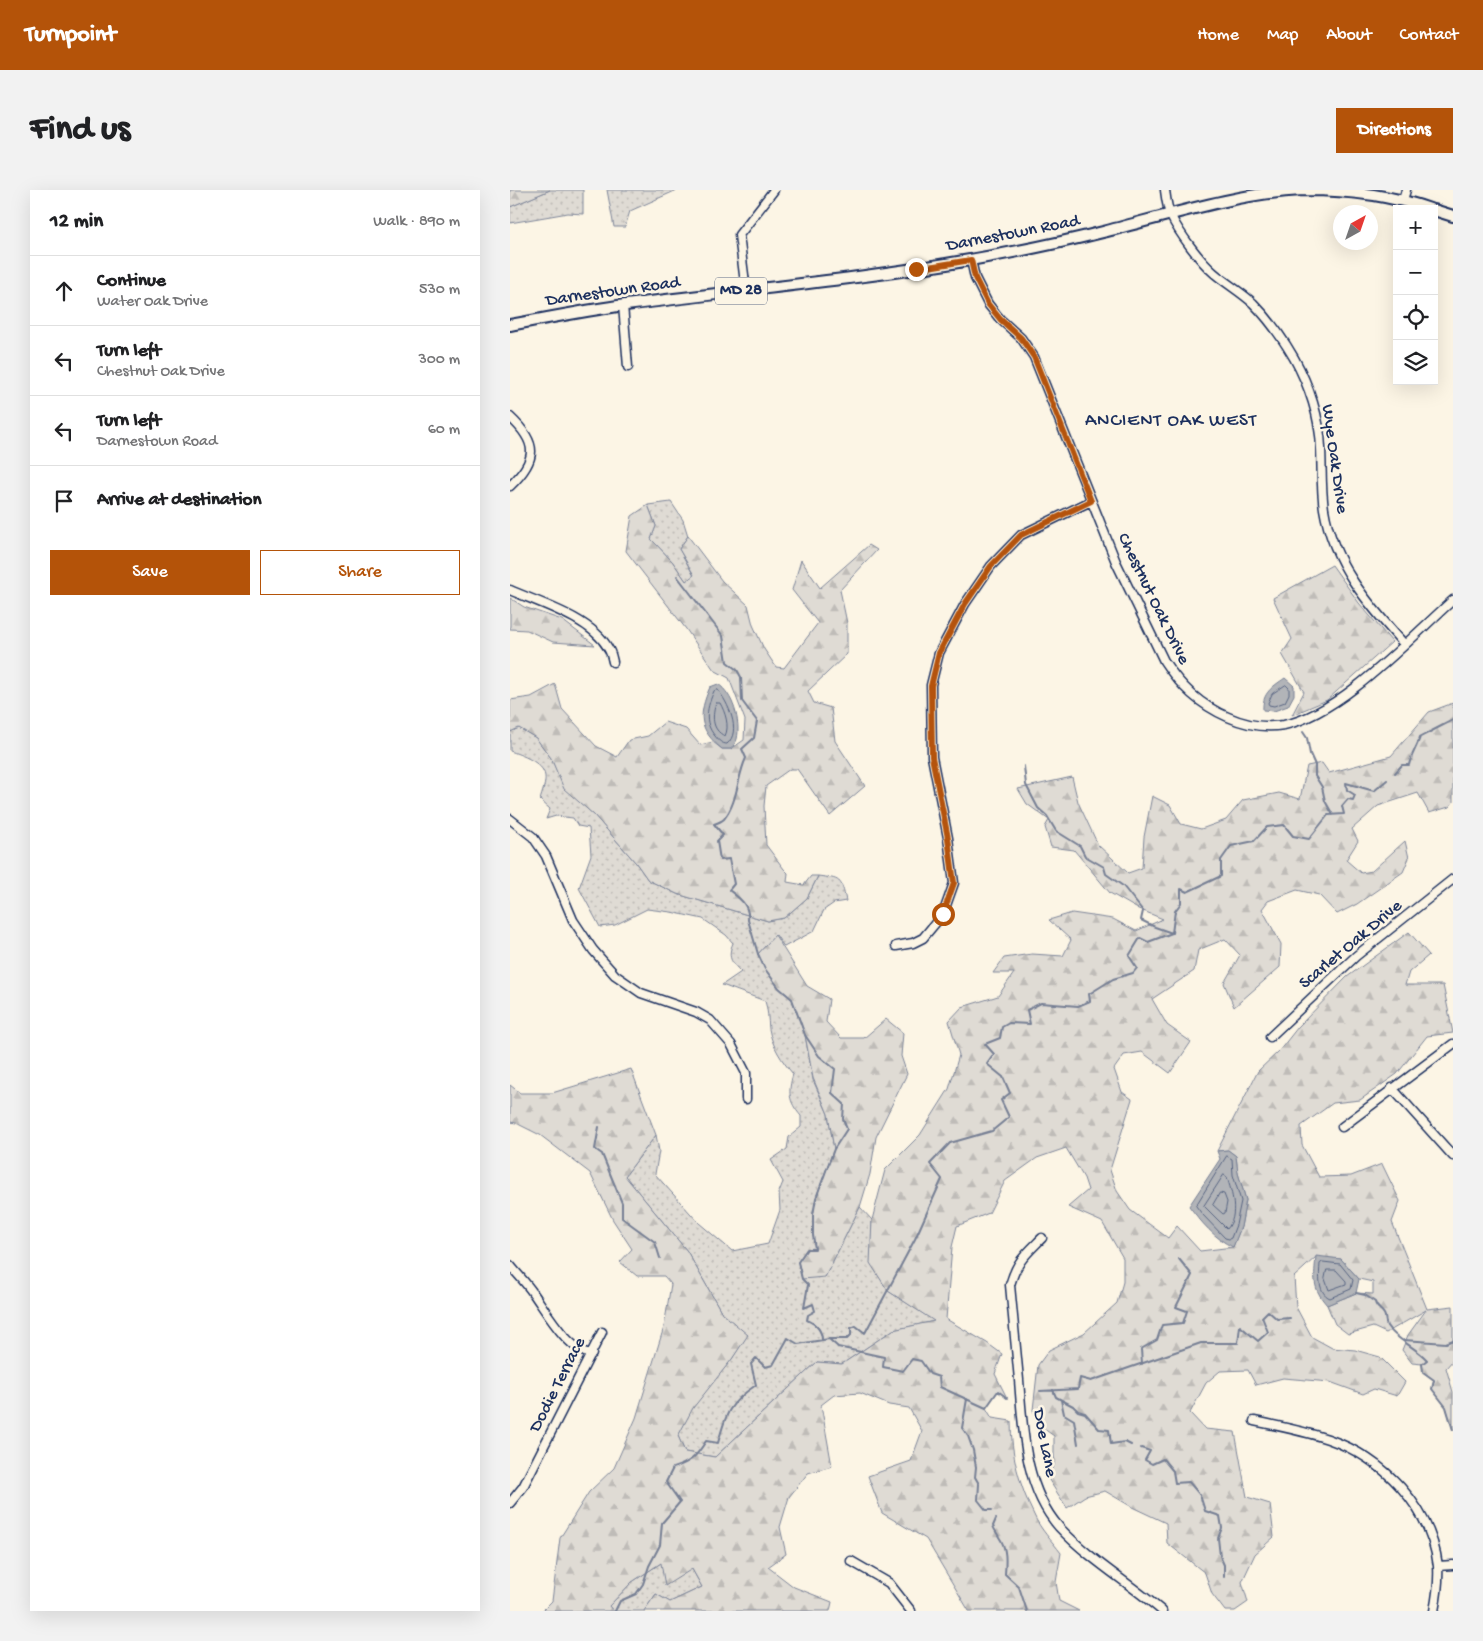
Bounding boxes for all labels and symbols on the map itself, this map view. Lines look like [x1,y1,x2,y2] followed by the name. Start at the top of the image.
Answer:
[1333,205,1378,250] north arrow
[944,211,1083,257] street label: Darnestown Road
[905,258,928,281] route end
[544,272,683,312] street label: Darnestown Road
[715,278,767,304] road number: MD 28
[1316,403,1352,516] street label: Wye Oak Drive
[1085,410,1257,433] district label: ANCIENT OAK WEST
[1112,530,1194,669] street label: Chestnut Oak Drive
[1295,895,1407,994] street label: Scarlet Oak Drive
[932,903,955,926] route start
[525,1334,591,1437] street label: Dodie Terrace
[1027,1406,1061,1480] street label: Doe Lane

